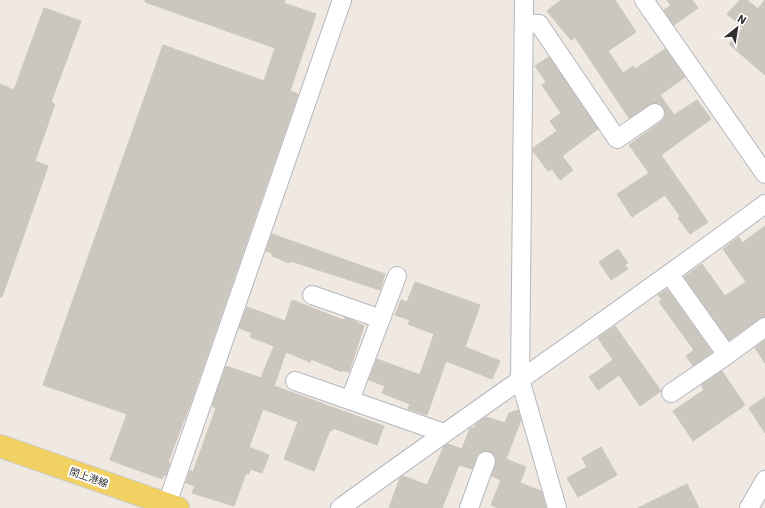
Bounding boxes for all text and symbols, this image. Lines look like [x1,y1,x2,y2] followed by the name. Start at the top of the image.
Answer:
[717,8,757,48] north arrow
[735,11,749,27] text: N
[68,465,110,490] street label: 閖上港線

